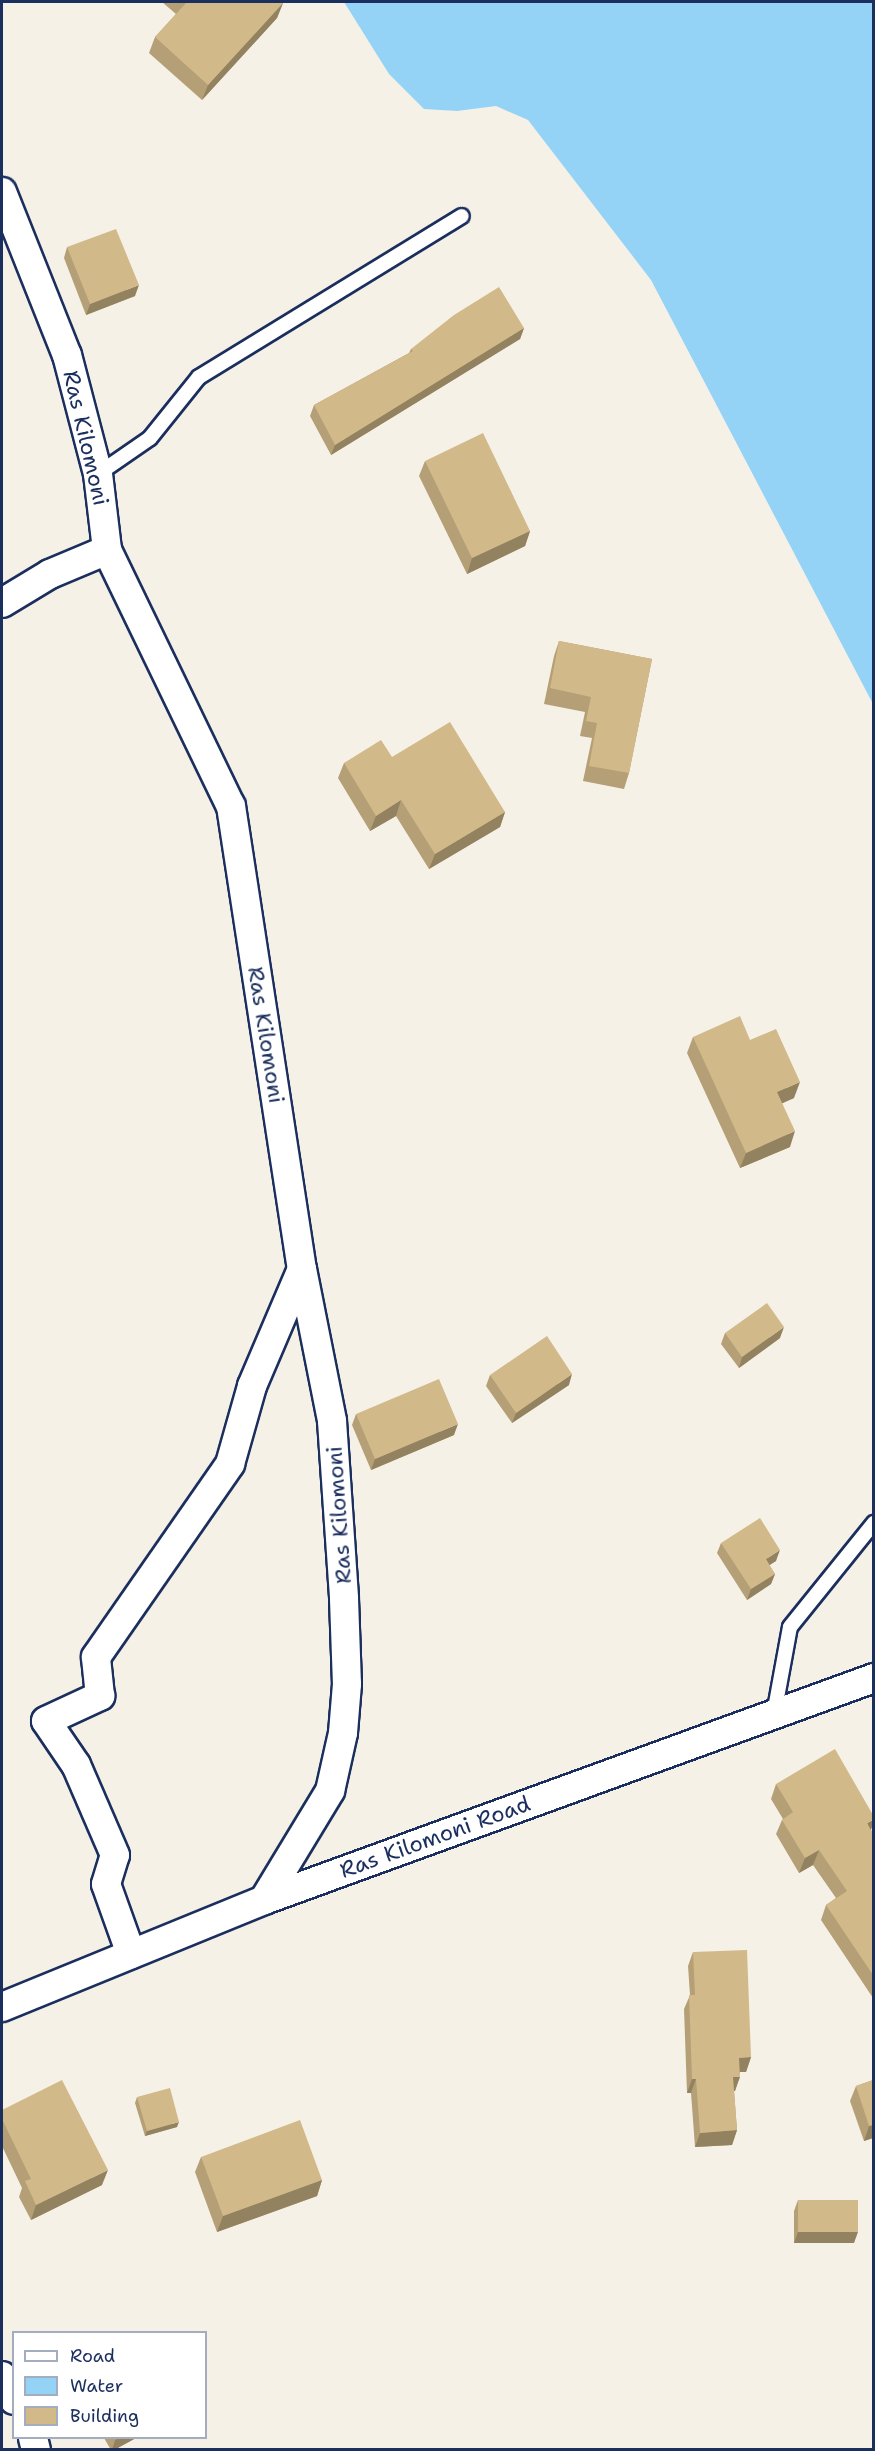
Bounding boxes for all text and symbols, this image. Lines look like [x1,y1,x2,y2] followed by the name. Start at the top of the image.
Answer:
[58,368,114,508] street label: Ras Kilomoni
[242,965,290,1105] street label: Ras Kilomoni
[321,1445,357,1585] street label: Ras Kilomoni
[336,1790,534,1884] street label: Ras Kilomoni Road
[12,2331,207,2439] legend
[70,2344,115,2368] text: Road
[70,2374,123,2398] text: Water
[70,2404,139,2428] text: Building

